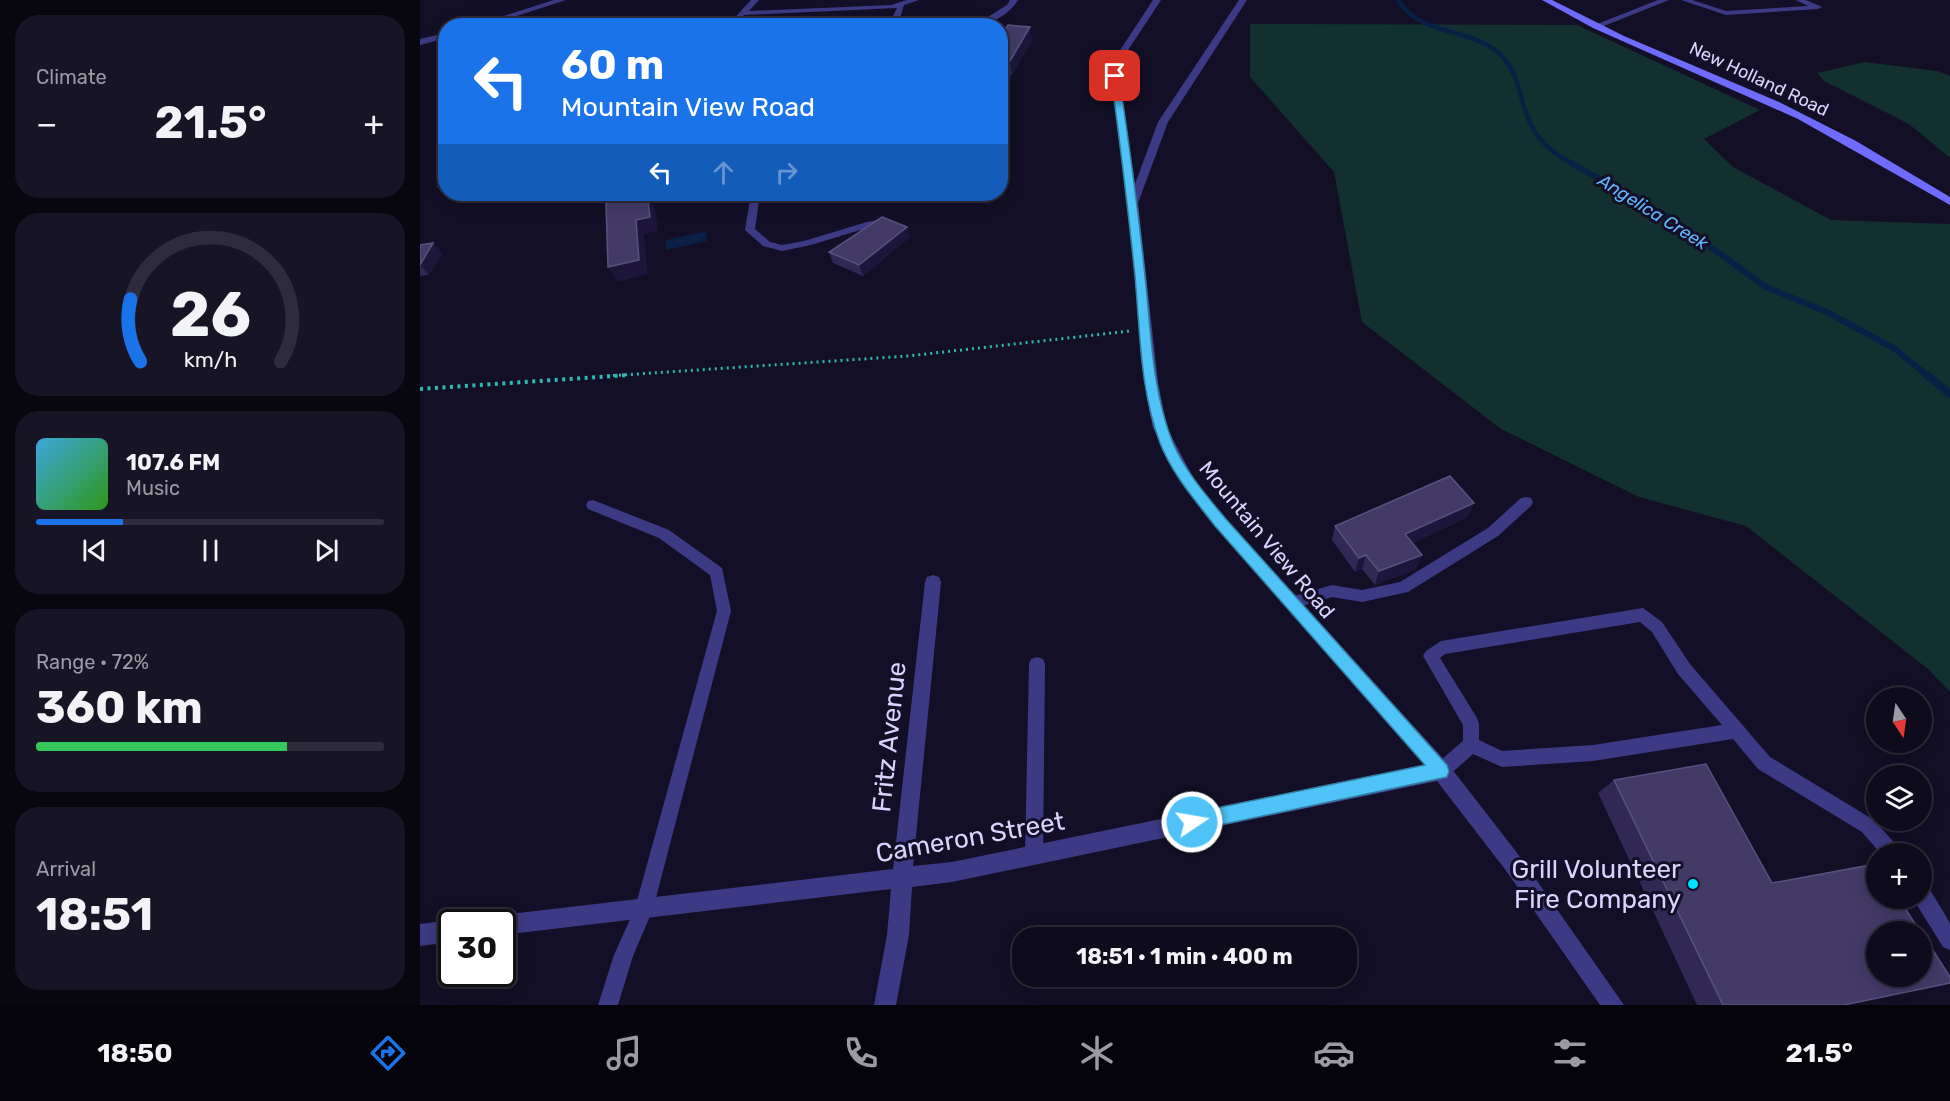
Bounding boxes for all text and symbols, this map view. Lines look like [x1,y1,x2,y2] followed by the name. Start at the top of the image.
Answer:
[1686,37,1832,121] street label: New Holland Road
[561,40,664,90] text: 60 m
[462,42,540,120] icon: left
[1089,50,1140,101] pin
[1098,59,1131,92] icon: arrive
[36,65,107,89] text: Climate
[561,91,815,123] text: Mountain View Road
[154,96,266,149] text: 21.5°
[36,104,57,143] text: −
[363,104,384,143] text: +
[644,156,677,189] icon: left
[707,156,740,189] icon: ahead
[770,156,803,189] icon: right
[1593,169,1713,255] water label: Angelica Creek
[169,278,251,352] text: 26
[183,347,237,372] text: km/h
[126,449,220,476] text: 107.6 FM
[1194,456,1340,623] street label: Mountain View Road
[126,476,180,500] text: Music
[78,534,111,567] icon: previous
[194,534,227,567] icon: pause
[310,534,343,567] icon: next
[36,650,149,674] text: Range · 72%
[866,660,913,814] street label: Fritz Avenue
[36,681,203,734] text: 360 km
[1866,687,1932,753] north arrow
[1866,687,1932,987] map controls
[1866,765,1932,831] button: layers
[1160,790,1224,854] position arrow
[873,806,1067,869] street label: Cameron Street
[1866,843,1932,909] button: +
[1512,854,1681,915] place label: Grill Volunteer Fire Company
[36,857,96,881] text: Arrival
[1686,877,1700,891] marker: Grill Volunteer Fire Company
[36,888,153,941] text: 18:51
[438,909,516,987] speed limit sign: 30
[1866,921,1932,987] button: −
[1076,943,1293,970] text: 18:51 · 1 min · 400 m
[367,1032,409,1074] icon: directions
[603,1032,645,1074] icon: music
[840,1032,882,1074] icon: phone
[1076,1032,1118,1074] icon: climate
[1313,1032,1355,1074] icon: car
[1549,1032,1591,1074] icon: filters
[97,1037,173,1069] text: 18:50
[1786,1037,1853,1069] text: 21.5°

